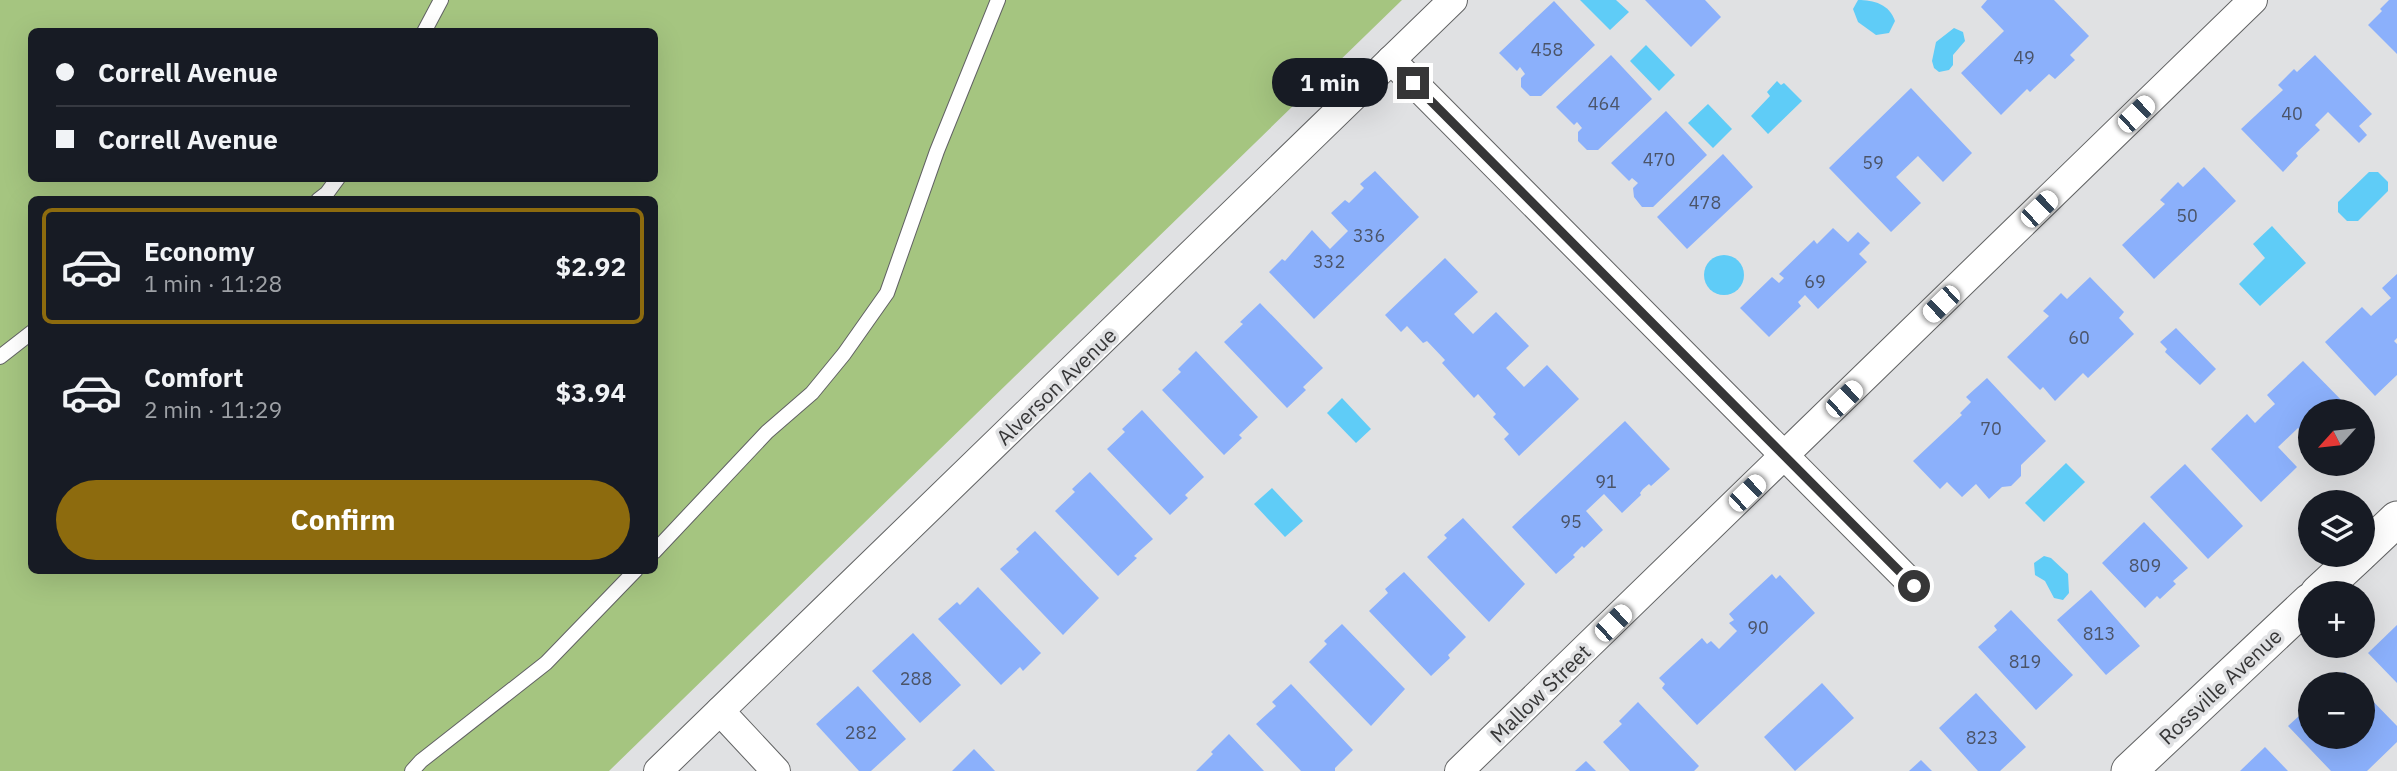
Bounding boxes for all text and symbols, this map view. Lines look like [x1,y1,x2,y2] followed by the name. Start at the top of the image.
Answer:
[1531,38,1563,61] house number: 458
[2013,46,2035,69] house number: 49
[98,55,278,89] text: Correll Avenue
[1273,58,1388,108] callout: 1 min
[1300,67,1360,97] text: 1 min
[1397,67,1429,99] route end
[1588,92,1620,115] house number: 464
[2114,92,2159,136] car
[2281,102,2303,125] house number: 40
[98,122,278,156] text: Correll Avenue
[1643,148,1675,171] house number: 470
[1862,151,1884,174] house number: 59
[2017,187,2062,231] car
[1689,191,1721,214] house number: 478
[2176,204,2198,227] house number: 50
[1353,224,1385,247] house number: 336
[144,234,255,268] text: Economy
[60,235,123,298] icon: car
[556,249,626,283] text: $2.92
[1313,250,1345,273] house number: 332
[144,268,282,298] text: 1 min · 11:28
[1804,270,1826,293] house number: 69
[1919,282,1964,326] car
[990,321,1122,451] street label: Alverson Avenue
[2068,326,2090,349] house number: 60
[144,360,243,394] text: Comfort
[60,361,123,424] icon: car
[556,375,626,409] text: $3.94
[1822,377,1867,421] car
[144,394,282,424] text: 2 min · 11:29
[2298,399,2375,476] north arrow
[2298,399,2375,749] map controls
[1980,417,2002,440] house number: 70
[1595,470,1617,493] house number: 91
[1725,471,1770,515] car
[56,480,630,560] button: Confirm
[2298,490,2375,567] button: layers
[1560,510,1582,533] house number: 95
[2129,554,2161,577] house number: 809
[1898,570,1930,602] route start
[2298,581,2375,658] button: +
[1591,601,1636,645] car
[1747,616,1769,639] house number: 90
[2083,622,2115,645] house number: 813
[2153,622,2287,750] street label: Rossville Avenue
[1484,638,1596,748] street label: Mallow Street
[2009,650,2041,673] house number: 819
[900,667,932,690] house number: 288
[2298,672,2375,749] button: −
[845,721,877,744] house number: 282
[1966,726,1998,749] house number: 823

